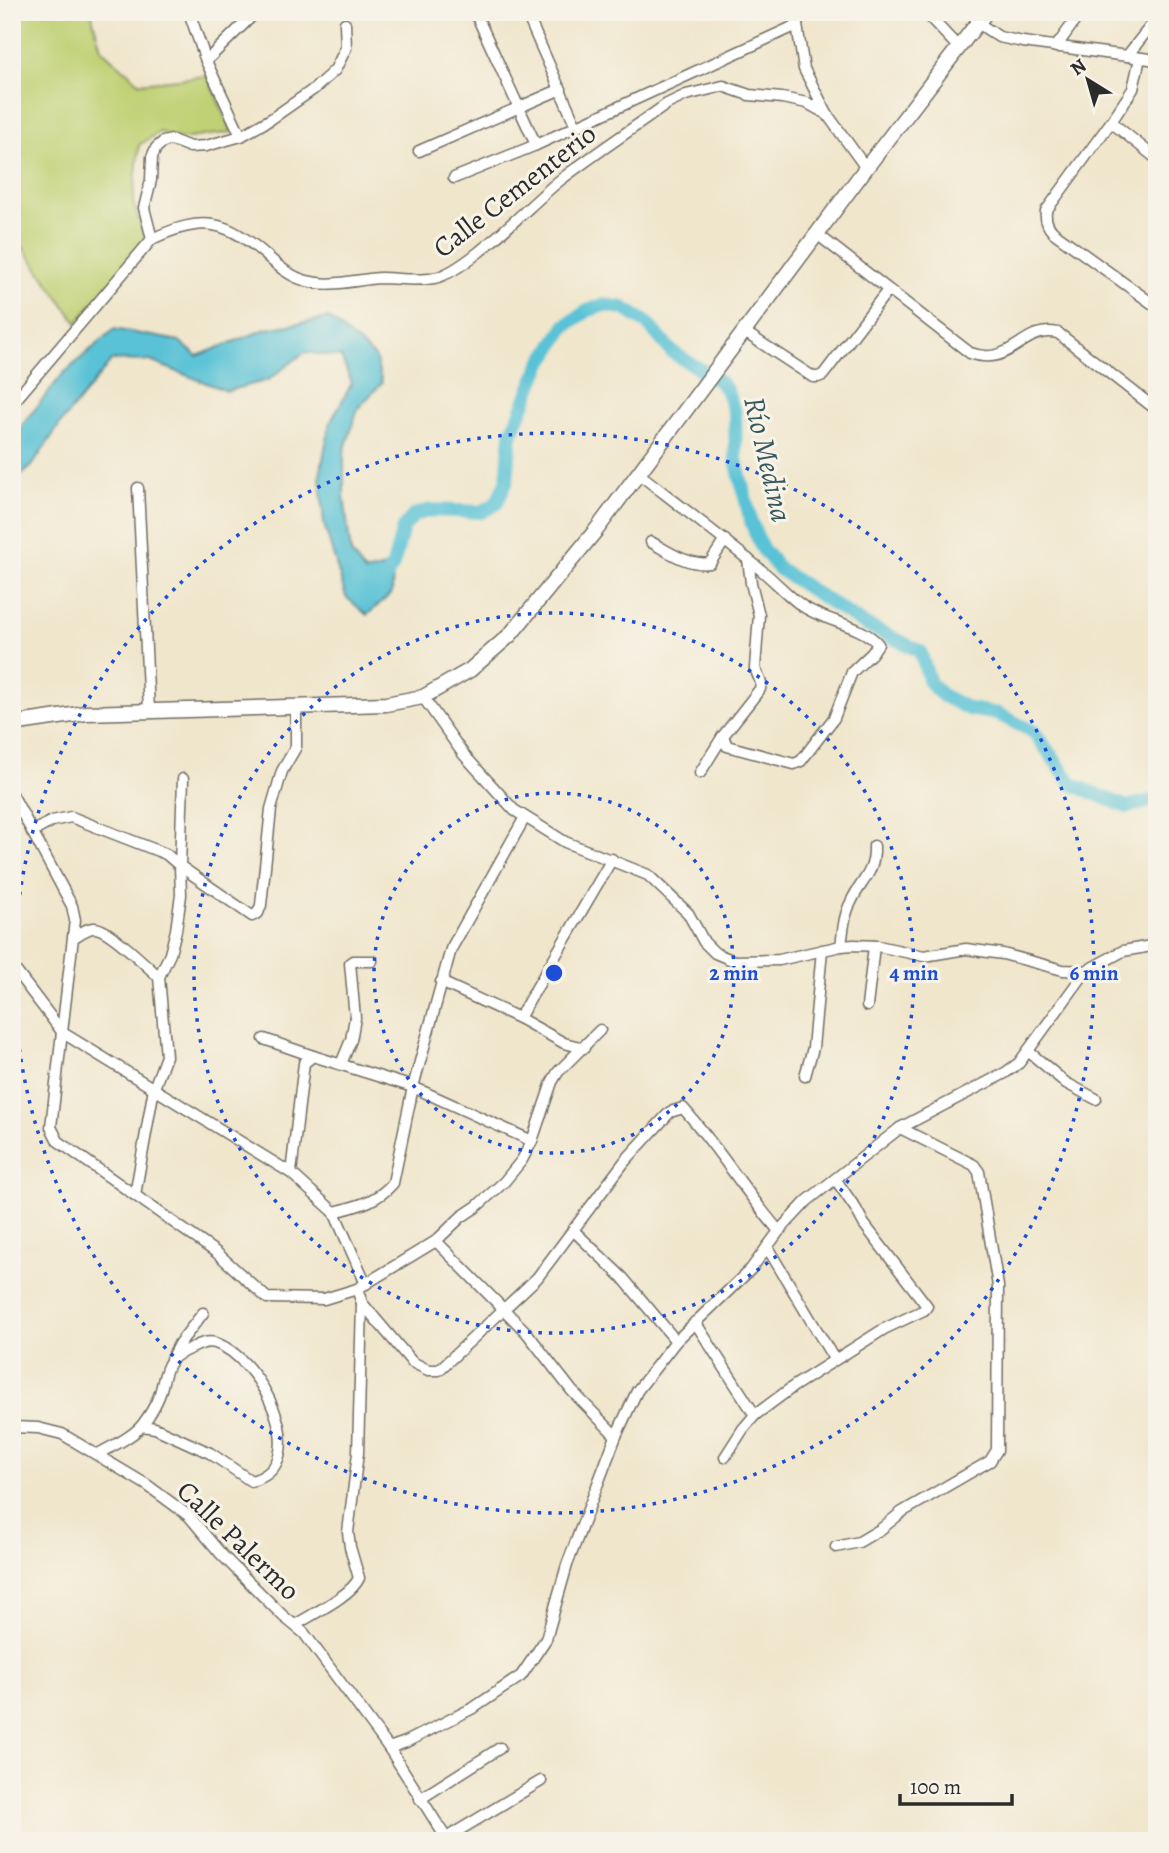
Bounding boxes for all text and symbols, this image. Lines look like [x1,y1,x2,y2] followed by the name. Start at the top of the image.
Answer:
[1054,46,1124,116] north arrow
[1065,53,1092,82] text: N
[425,115,604,267] street label: Calle Cementerio
[734,392,802,526] water label: Río Medina
[709,959,759,987] text: 2 min
[889,959,939,987] text: 4 min
[1070,959,1119,987] text: 6 min
[542,961,566,985] centre of rings
[168,1472,308,1609] street label: Calle Palermo
[900,1762,1012,1806] scale bar
[910,1773,961,1801] text: 100 m

